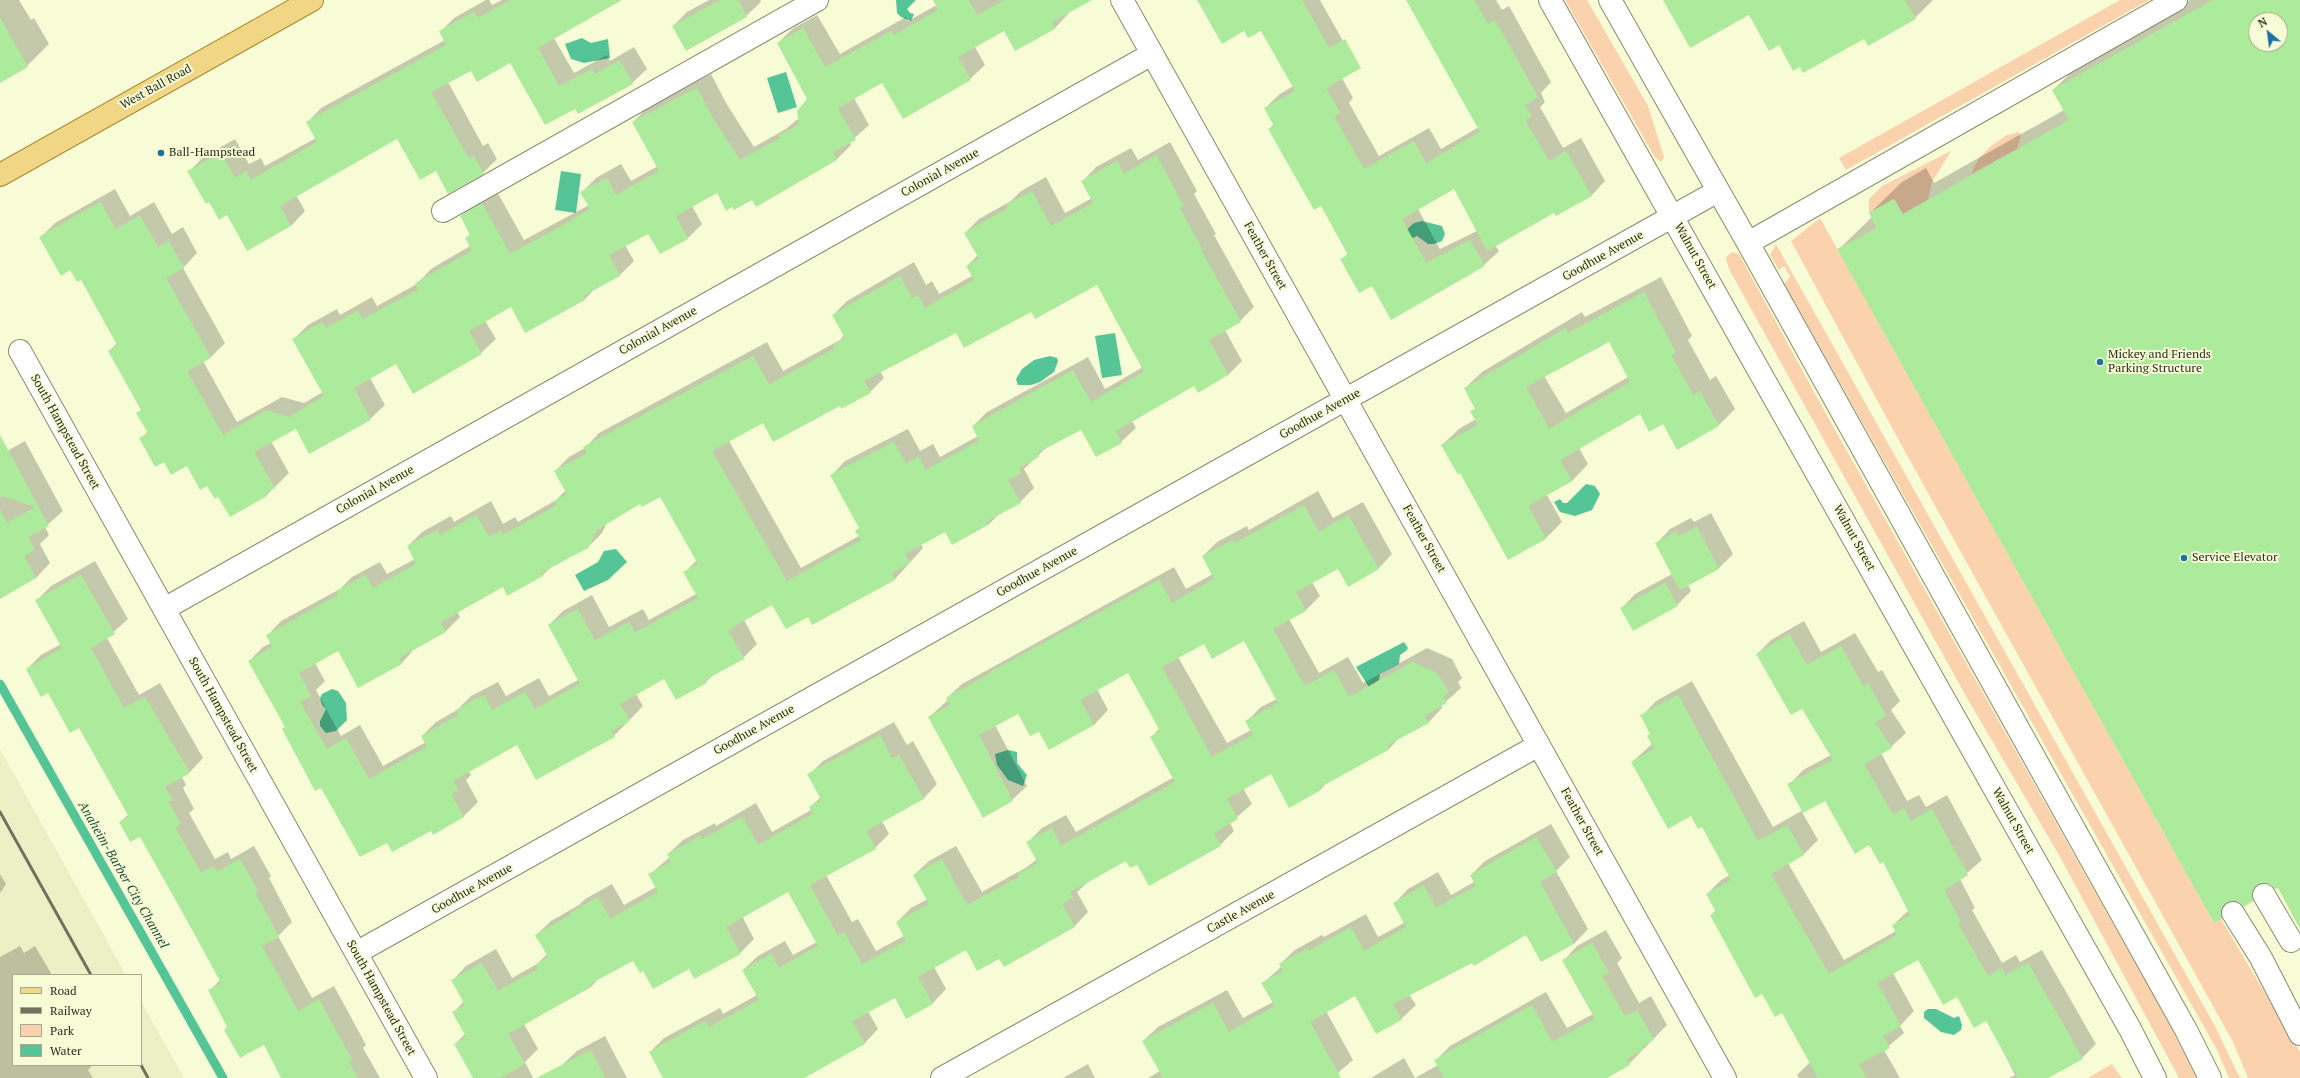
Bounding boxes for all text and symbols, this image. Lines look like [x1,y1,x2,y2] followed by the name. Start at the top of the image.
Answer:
[2248,12,2288,52] north arrow
[2256,14,2270,31] text: N
[118,61,194,113] street label: West Ball Road
[169,146,255,160] place label: Ball-Hampstead
[898,146,982,200] street label: Colonial Avenue
[156,148,166,158] marker: Ball-Hampstead
[1240,219,1290,293] street label: Feather Street
[1671,220,1719,292] street label: Walnut Street
[1560,228,1646,284] street label: Goodhue Avenue
[616,304,700,358] street label: Colonial Avenue
[2108,348,2211,376] place label: Mickey and Friends Parking Structure
[2095,357,2105,367] marker: Mickey and Friends Parking Structure
[27,372,103,492] street label: South Hampstead Street
[1277,386,1363,442] street label: Goodhue Avenue
[333,463,417,517] street label: Colonial Avenue
[1399,502,1449,576] street label: Feather Street
[1830,502,1878,574] street label: Walnut Street
[994,544,1080,600] street label: Goodhue Avenue
[2192,551,2278,565] place label: Service Elevator
[2179,553,2189,563] marker: Service Elevator
[185,655,261,775] street label: South Hampstead Street
[711,702,797,758] street label: Goodhue Avenue
[1557,785,1607,859] street label: Feather Street
[1989,785,2037,857] street label: Walnut Street
[74,799,172,951] water label: Anaheim-Barber City Channel
[429,861,515,917] street label: Goodhue Avenue
[1205,887,1277,937] street label: Castle Avenue
[343,938,419,1058] street label: South Hampstead Street
[12,974,142,1066] legend
[50,983,77,998] text: Road
[50,1003,92,1018] text: Railway
[50,1023,74,1038] text: Park
[50,1043,82,1058] text: Water

